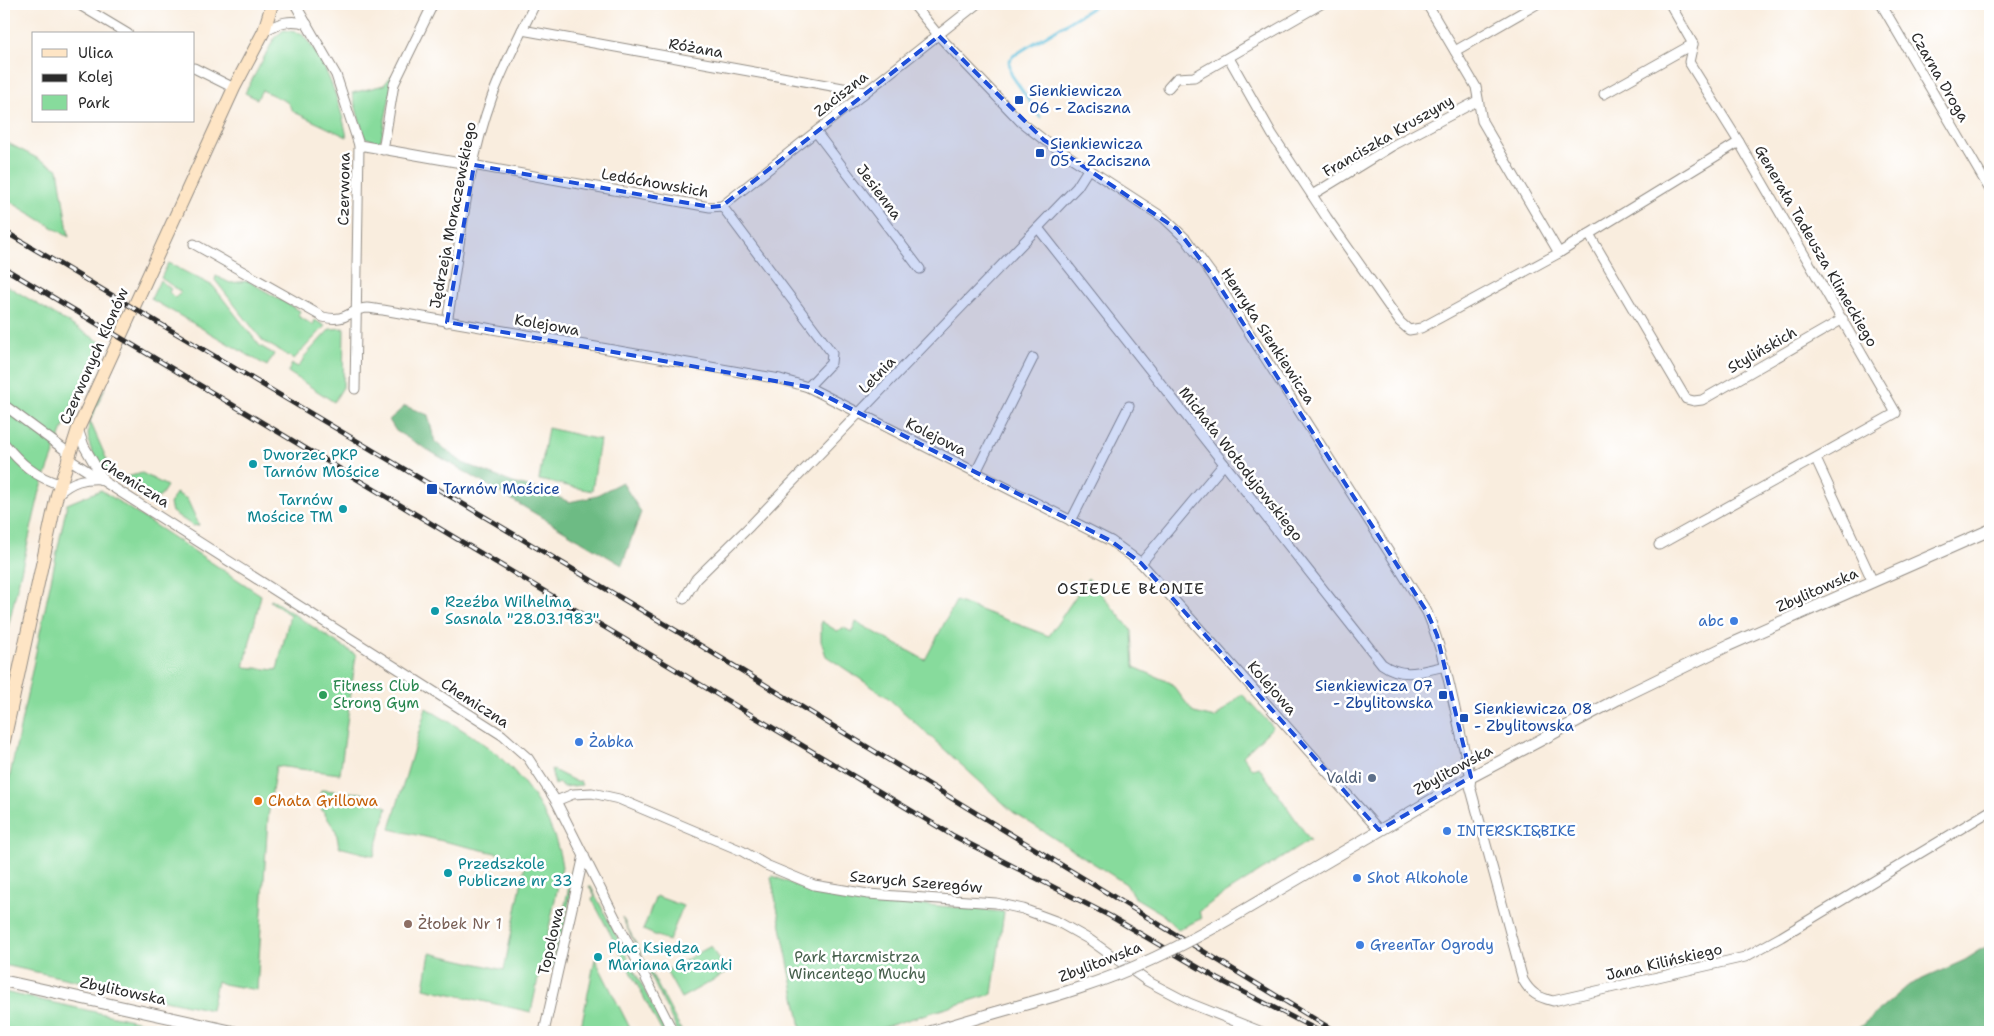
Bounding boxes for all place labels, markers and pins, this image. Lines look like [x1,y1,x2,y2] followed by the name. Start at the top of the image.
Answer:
[1029,81,1131,118] place label: Sienkiewicza 06 - Zaciszna
[1013,94,1025,106] marker: Sienkiewicza 06 - Zaciszna
[1050,134,1151,171] place label: Sienkiewicza 05 - Zaciszna
[1034,147,1046,159] marker: Sienkiewicza 05 - Zaciszna
[263,445,380,482] place label: Dworzec PKP Tarnów Mościce
[247,458,259,470] marker: Dworzec PKP Tarnów Mościce
[443,479,560,499] place label: Tarnów Mościce
[425,482,439,496] marker: Tarnów Mościce
[247,490,333,527] place label: Tarnów Mościce TM
[337,503,349,515] marker: Tarnów Mościce TM
[445,592,600,629] place label: Rzeźba Wilhelma Sasnala "28.03.1983"
[429,605,441,617] marker: Rzeźba Wilhelma Sasnala "28.03.1983"
[1698,611,1724,631] place label: abc
[1728,615,1740,627] marker: abc
[333,676,420,713] place label: Fitness Club Strong Gym
[1315,676,1434,713] place label: Sienkiewicza 07 - Zbylitowska
[317,689,329,701] marker: Fitness Club Strong Gym
[1437,689,1449,701] marker: Sienkiewicza 07 - Zbylitowska
[1474,699,1593,736] place label: Sienkiewicza 08 - Zbylitowska
[1458,712,1470,724] marker: Sienkiewicza 08 - Zbylitowska
[589,732,634,752] place label: Żabka
[573,736,585,748] marker: Żabka
[1326,768,1362,788] place label: Valdi
[1366,772,1378,784] marker: Valdi
[268,791,378,811] place label: Chata Grillowa
[252,795,264,807] marker: Chata Grillowa
[1457,821,1576,841] place label: INTERSKI&BIKE
[1441,825,1453,837] marker: INTERSKI&BIKE
[458,854,572,891] place label: Przedszkole Publiczne nr 33
[442,867,454,879] marker: Przedszkole Publiczne nr 33
[1367,868,1468,888] place label: Shot Alkohole
[1351,872,1363,884] marker: Shot Alkohole
[418,914,502,934] place label: Żłobek Nr 1
[402,918,414,930] marker: Żłobek Nr 1
[1370,935,1494,955] place label: GreenTar Ogrody
[608,938,733,975] place label: Plac Księdza Mariana Grzanki
[1354,939,1366,951] marker: GreenTar Ogrody
[592,951,604,963] marker: Plac Księdza Mariana Grzanki

